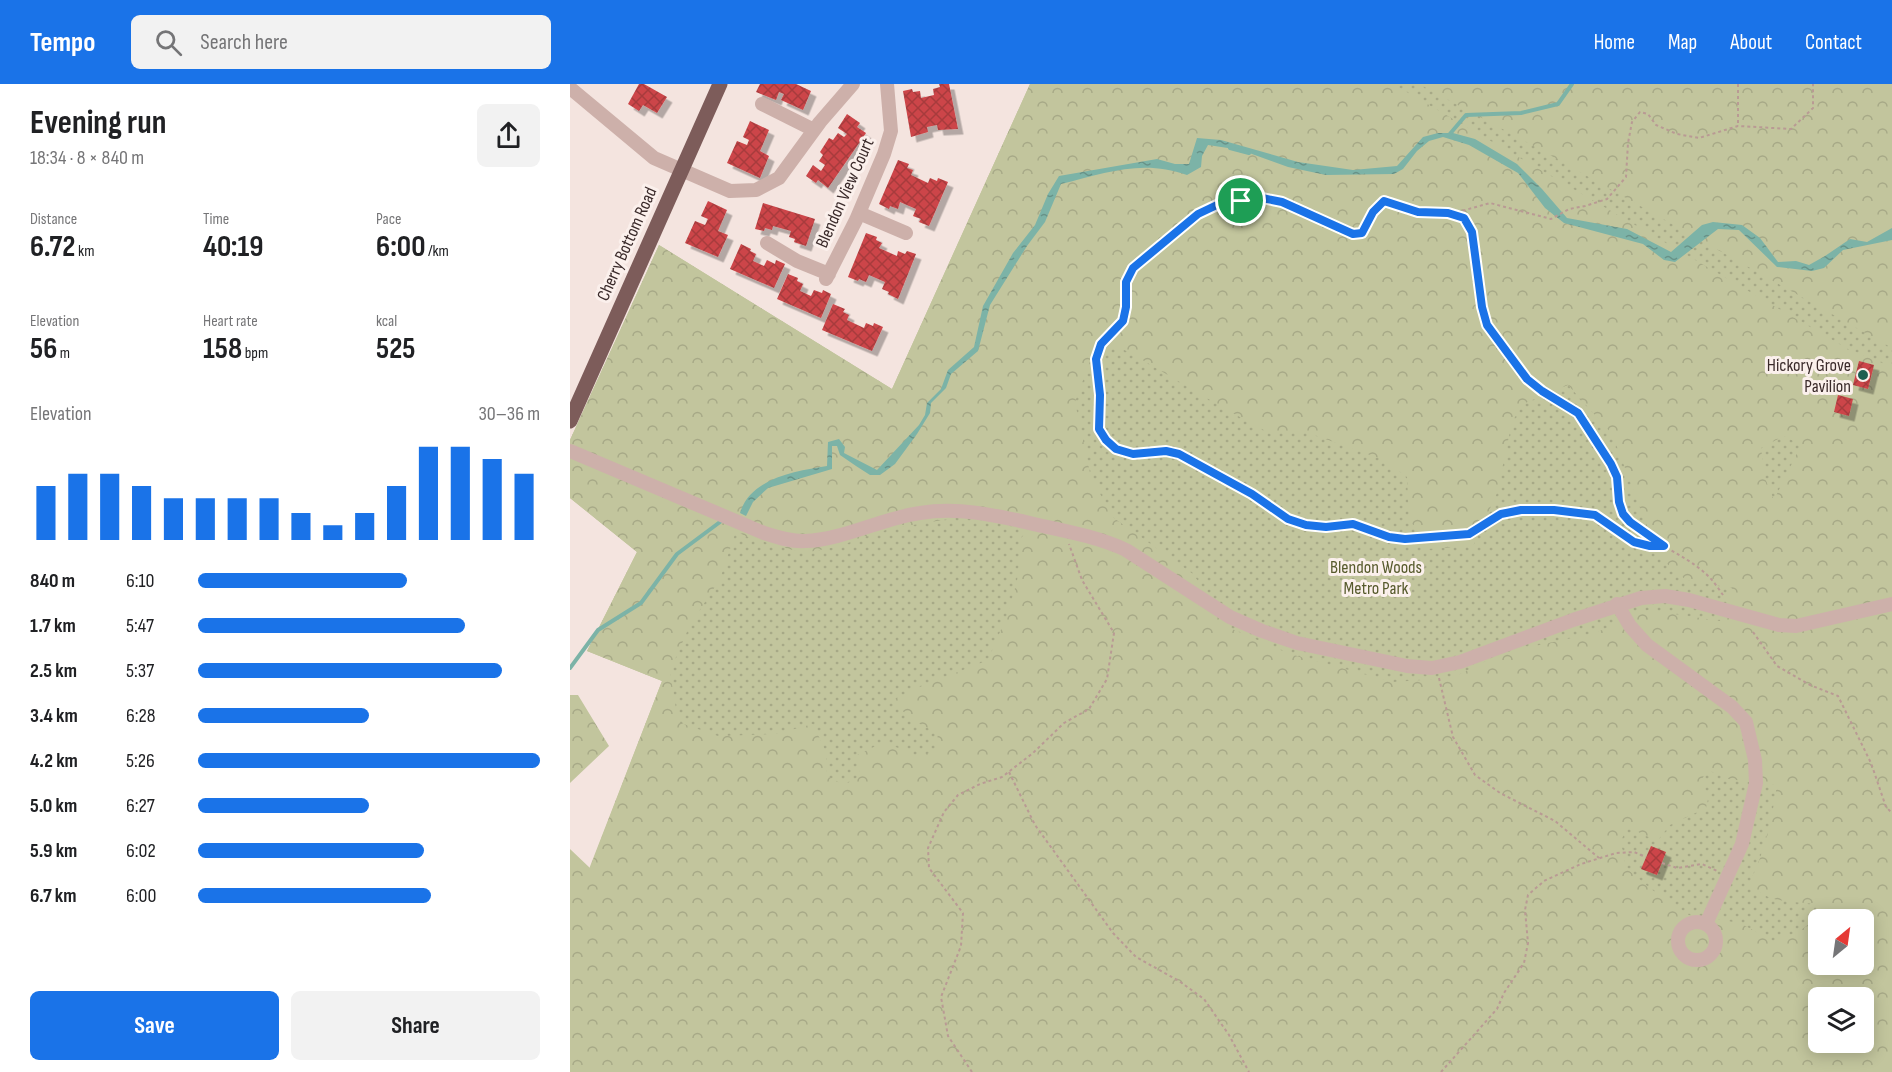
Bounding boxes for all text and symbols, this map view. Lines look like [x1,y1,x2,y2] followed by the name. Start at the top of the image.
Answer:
[131,15,551,69] search box
[30,26,95,59] text: Tempo
[152,26,185,59] icon: search
[200,29,288,56] text: Search here
[1594,30,1635,55] text: Home
[1668,30,1697,55] text: Map
[1730,30,1772,55] text: About
[1805,30,1862,55] text: Contact
[30,103,166,143] text: Evening run
[477,104,540,167] button: share
[811,134,879,251] street label: Blendon View Court
[30,146,144,170] text: 18:34 · 8 × 840 m
[1215,175,1266,226] pin
[593,184,661,304] street label: Cherry Bottom Road
[1224,184,1257,217] icon: arrive
[30,210,77,229] text: Distance
[203,210,229,229] text: Time
[376,210,401,229] text: Pace
[30,229,76,265] text: 6.72
[203,229,264,265] text: 40:19
[376,229,425,265] text: 6:00
[76,242,94,261] text: km
[425,242,449,261] text: /km
[30,312,79,331] text: Elevation
[203,312,258,331] text: Heart rate
[376,312,397,331] text: kcal
[30,331,57,367] text: 56
[203,331,242,367] text: 158
[376,331,415,367] text: 525
[57,344,70,363] text: m
[242,344,268,363] text: bpm
[1767,355,1851,397] place label: Hickory Grove Pavilion
[1856,368,1870,382] marker: Hickory Grove Pavilion
[30,402,92,426] text: Elevation
[478,402,540,426] text: 30–36 m
[1330,557,1422,599] park label: Blendon Woods Metro Park
[30,569,75,593] text: 840 m
[126,569,154,593] text: 6:10
[30,614,76,638] text: 1.7 km
[126,614,154,638] text: 5:47
[30,659,77,683] text: 2.5 km
[126,659,154,683] text: 5:37
[30,704,78,728] text: 3.4 km
[126,704,156,728] text: 6:28
[30,749,78,773] text: 4.2 km
[126,749,155,773] text: 5:26
[30,794,77,818] text: 5.0 km
[126,794,155,818] text: 6:27
[30,839,77,863] text: 5.9 km
[126,839,156,863] text: 6:02
[30,884,76,908] text: 6.7 km
[126,884,156,908] text: 6:00
[1808,909,1874,975] north arrow
[1808,909,1874,1053] map controls
[1808,987,1874,1053] button: layers
[30,991,279,1060] button: Save
[291,991,540,1060] button: Share

